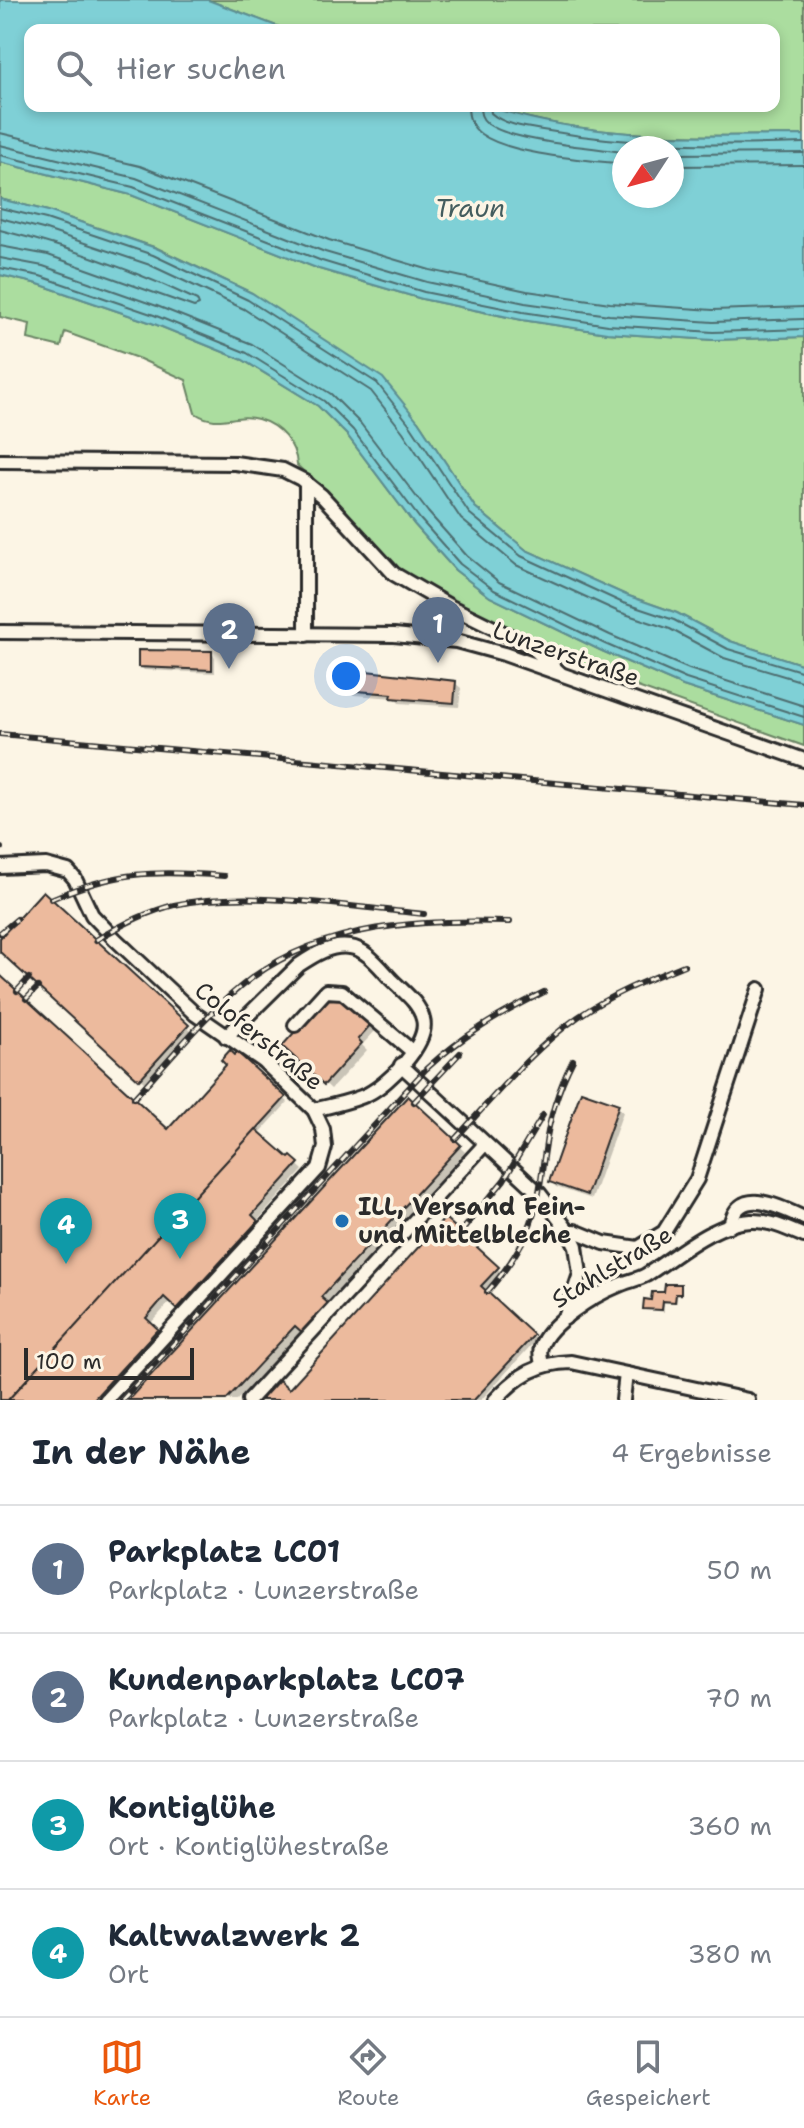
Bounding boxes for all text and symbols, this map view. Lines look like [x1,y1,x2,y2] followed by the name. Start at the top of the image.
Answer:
[24,24,780,112] search box
[52,46,96,90] icon: search
[116,48,286,89] text: Hier suchen
[612,136,684,208] north arrow
[435,190,505,225] water label: Traun
[412,597,464,663] pin: 1
[203,603,255,669] pin: 2
[488,614,644,694] street label: Lunzerstraße
[326,656,366,696] your location
[188,974,330,1098] street label: Coloferstraße
[358,1191,586,1251] place label: ILL, Versand Fein- und Mittelbleche
[154,1193,206,1259] pin: 3
[40,1198,92,1264] pin: 4
[333,1212,351,1230] marker: ILL, Versand Fein- und Mittelbleche
[546,1218,678,1316] street label: Stahlstraße
[24,1344,194,1380] scale bar
[36,1347,102,1376] text: 100 m
[32,1429,251,1475] text: In der Nähe
[611,1435,772,1470] text: 4 Ergebnisse
[108,1531,340,1572] text: Parkplatz LC01
[52,1552,64,1587] text: 1
[707,1552,772,1587] text: 50 m
[108,1572,419,1607] text: Parkplatz · Lunzerstraße
[108,1659,465,1700] text: Kundenparkplatz LC07
[49,1680,67,1715] text: 2
[705,1680,772,1715] text: 70 m
[108,1700,419,1735] text: Parkplatz · Lunzerstraße
[108,1787,276,1828] text: Kontiglühe
[49,1808,67,1843] text: 3
[687,1808,772,1843] text: 360 m
[108,1828,389,1863] text: Ort · Kontiglühestraße
[108,1915,360,1956] text: Kaltwalzwerk 2
[49,1936,67,1971] text: 4
[687,1936,772,1971] text: 380 m
[108,1956,149,1991] text: Ort
[93,2035,151,2112] tab: Karte
[338,2035,399,2112] tab: Route
[586,2035,711,2112] tab: Gespeichert

